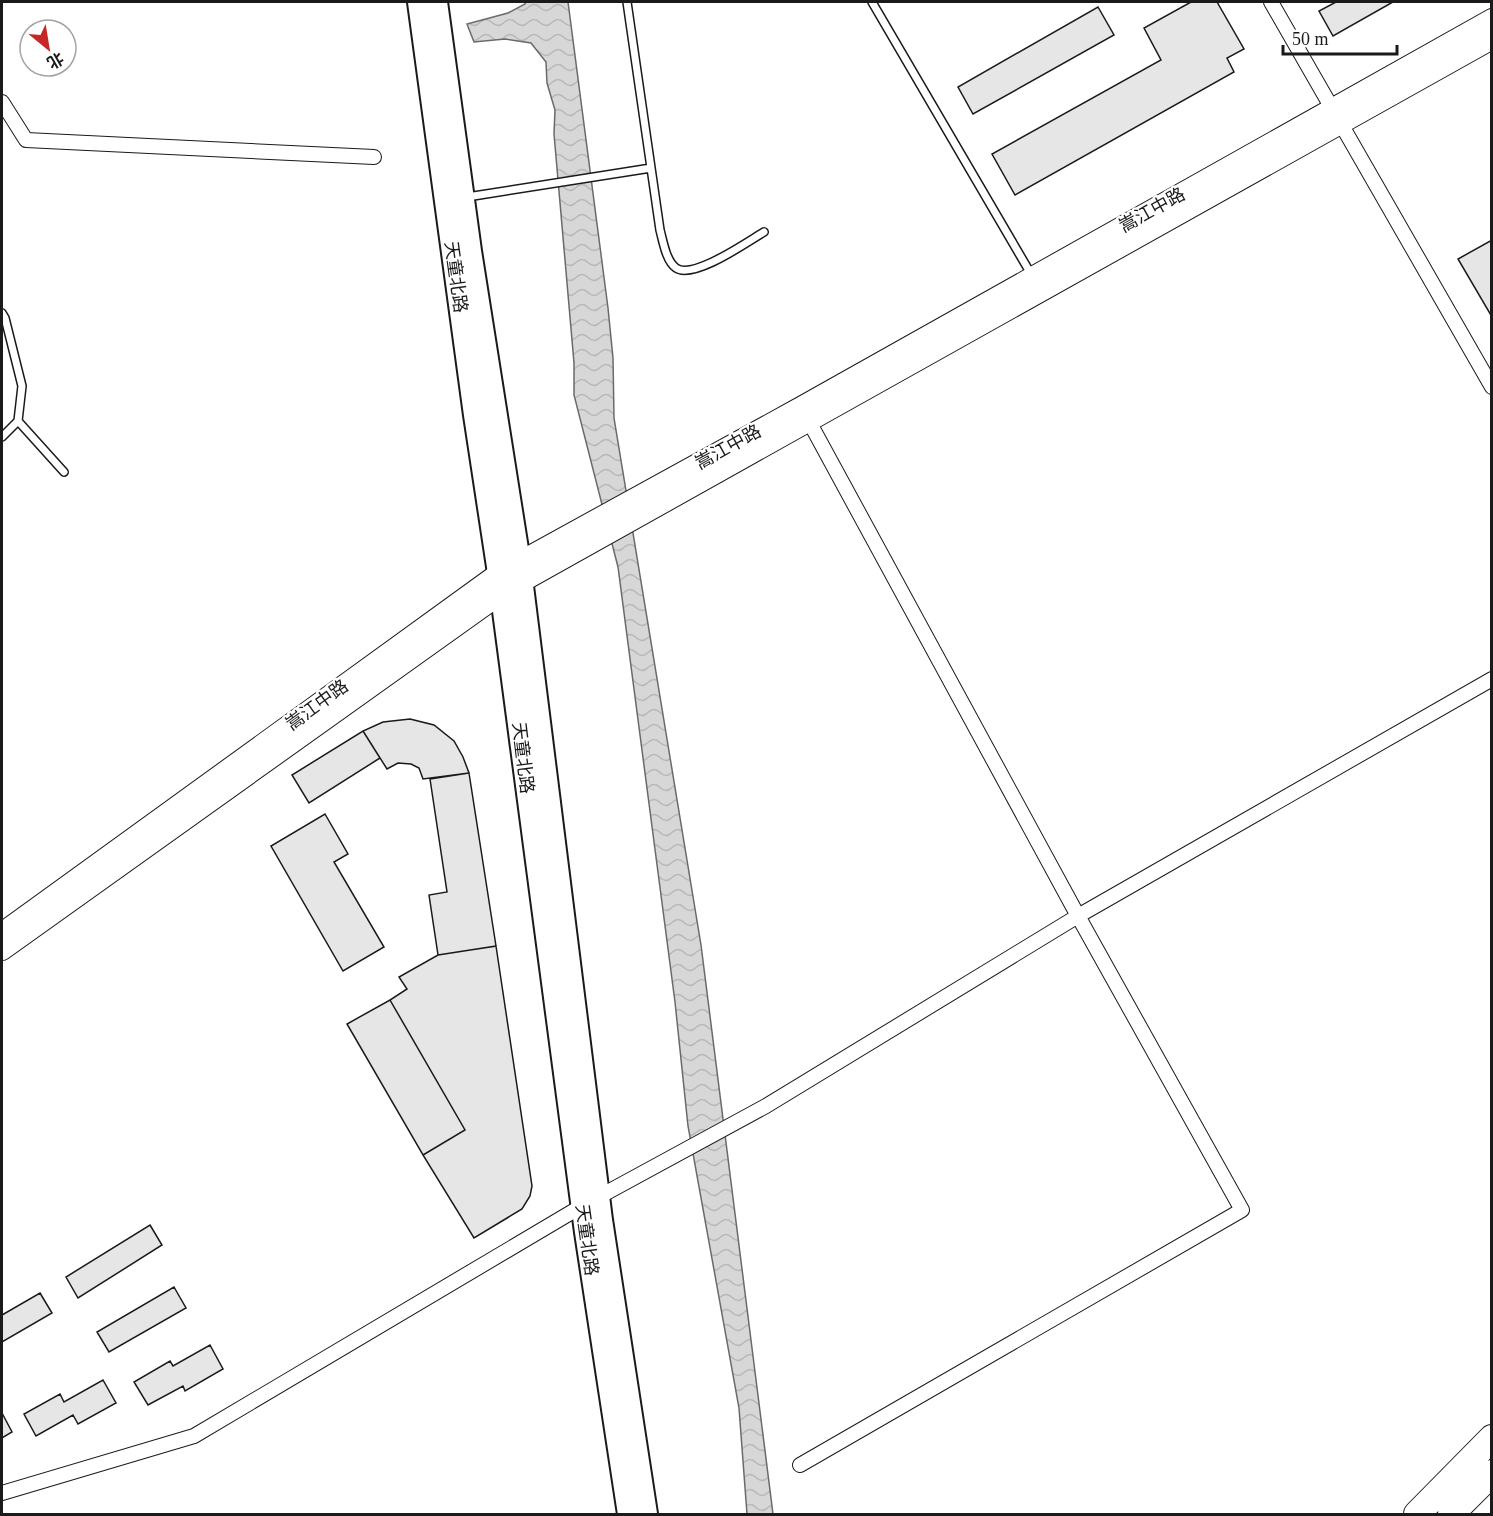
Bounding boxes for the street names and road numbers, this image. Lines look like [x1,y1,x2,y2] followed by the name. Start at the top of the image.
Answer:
[1116,184,1188,236] street label: 嵩江中路
[441,240,471,314] street label: 天童北路
[692,421,764,473] street label: 嵩江中路
[282,676,352,734] street label: 嵩江中路
[509,721,537,795] street label: 天童北路
[572,1203,602,1277] street label: 天童北路

